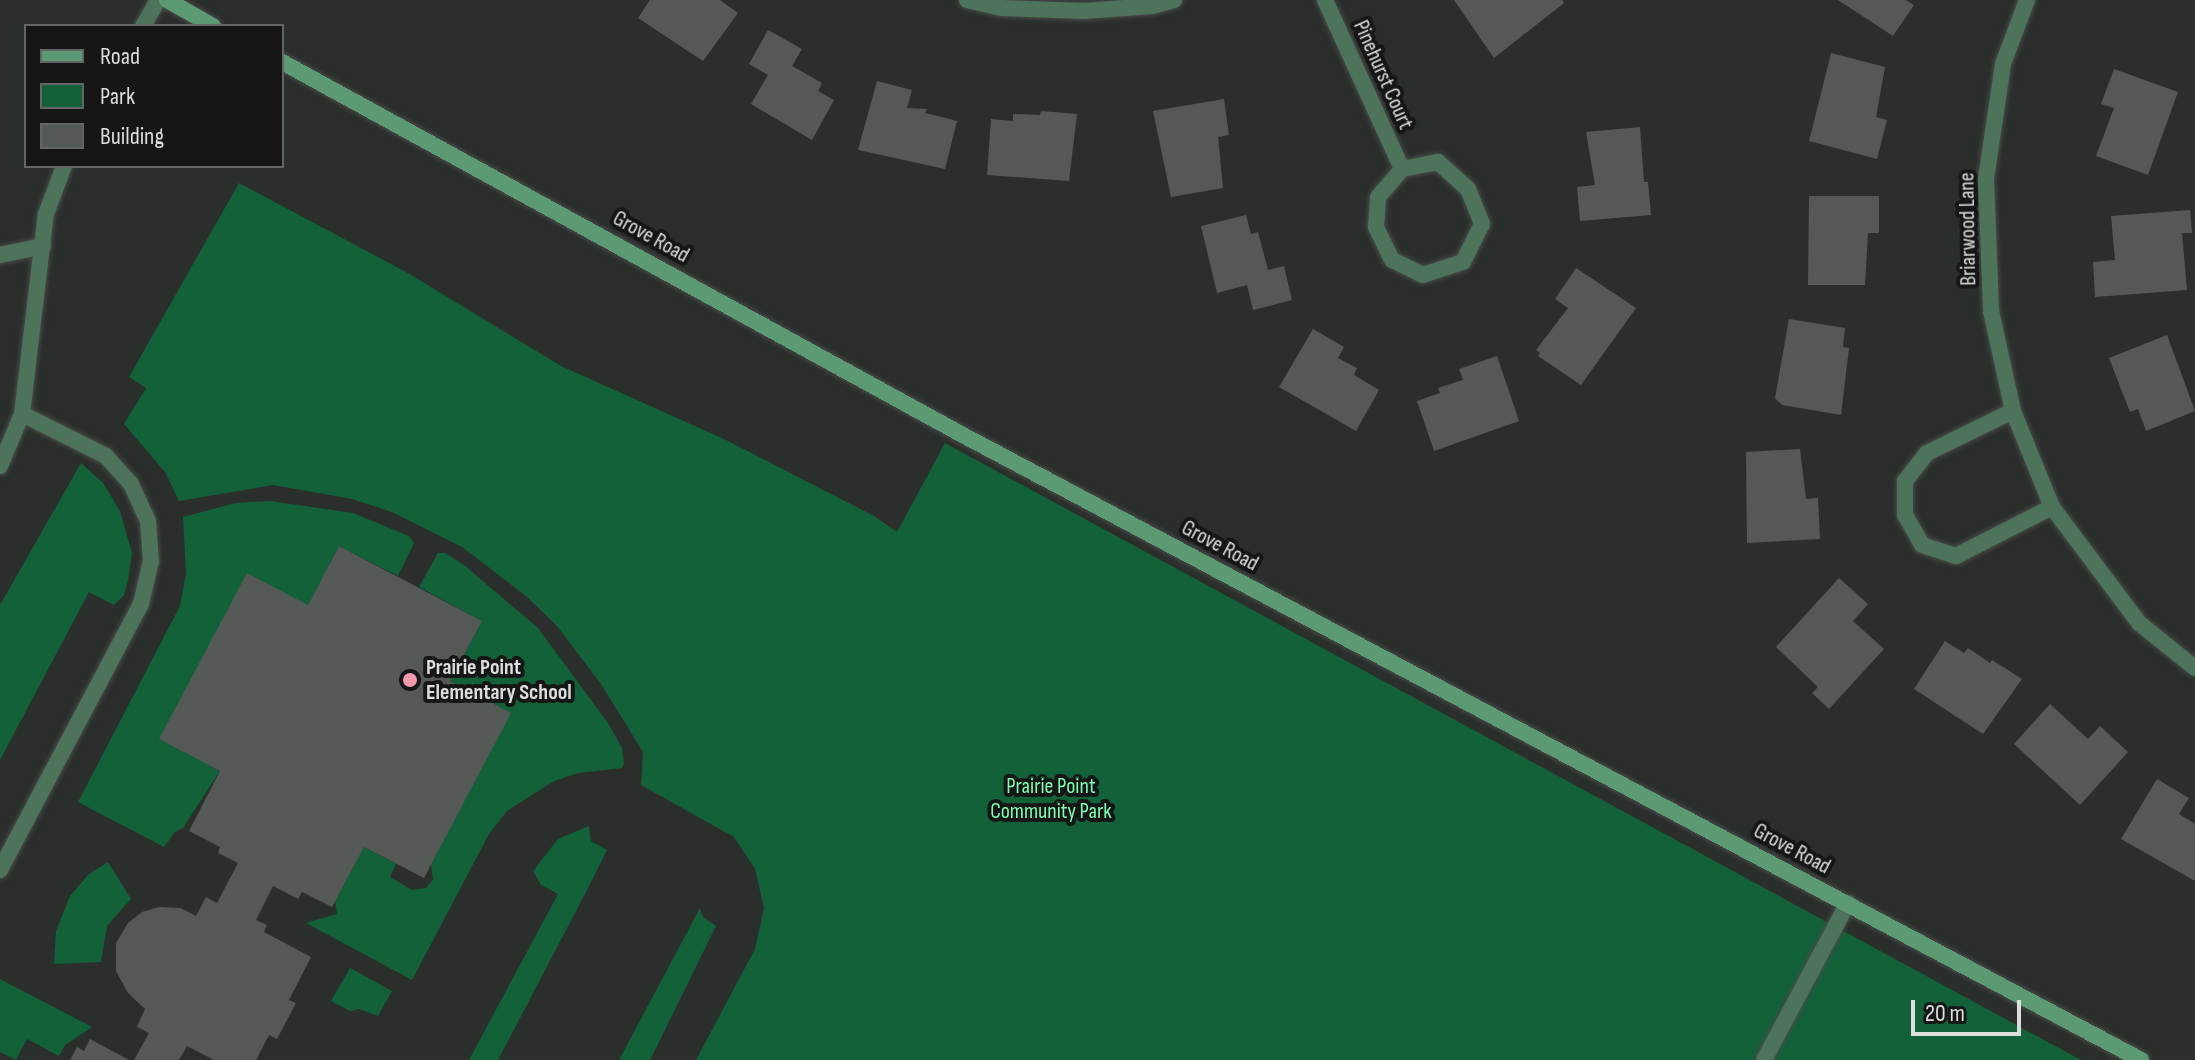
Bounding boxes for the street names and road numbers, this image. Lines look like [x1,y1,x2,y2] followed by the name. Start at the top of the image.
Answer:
[1347,16,1419,134] street label: Pinehurst Court
[1954,172,1982,286] street label: Briarwood Lane
[608,205,694,269] street label: Grove Road
[1177,515,1263,577] street label: Grove Road
[1749,818,1835,880] street label: Grove Road

